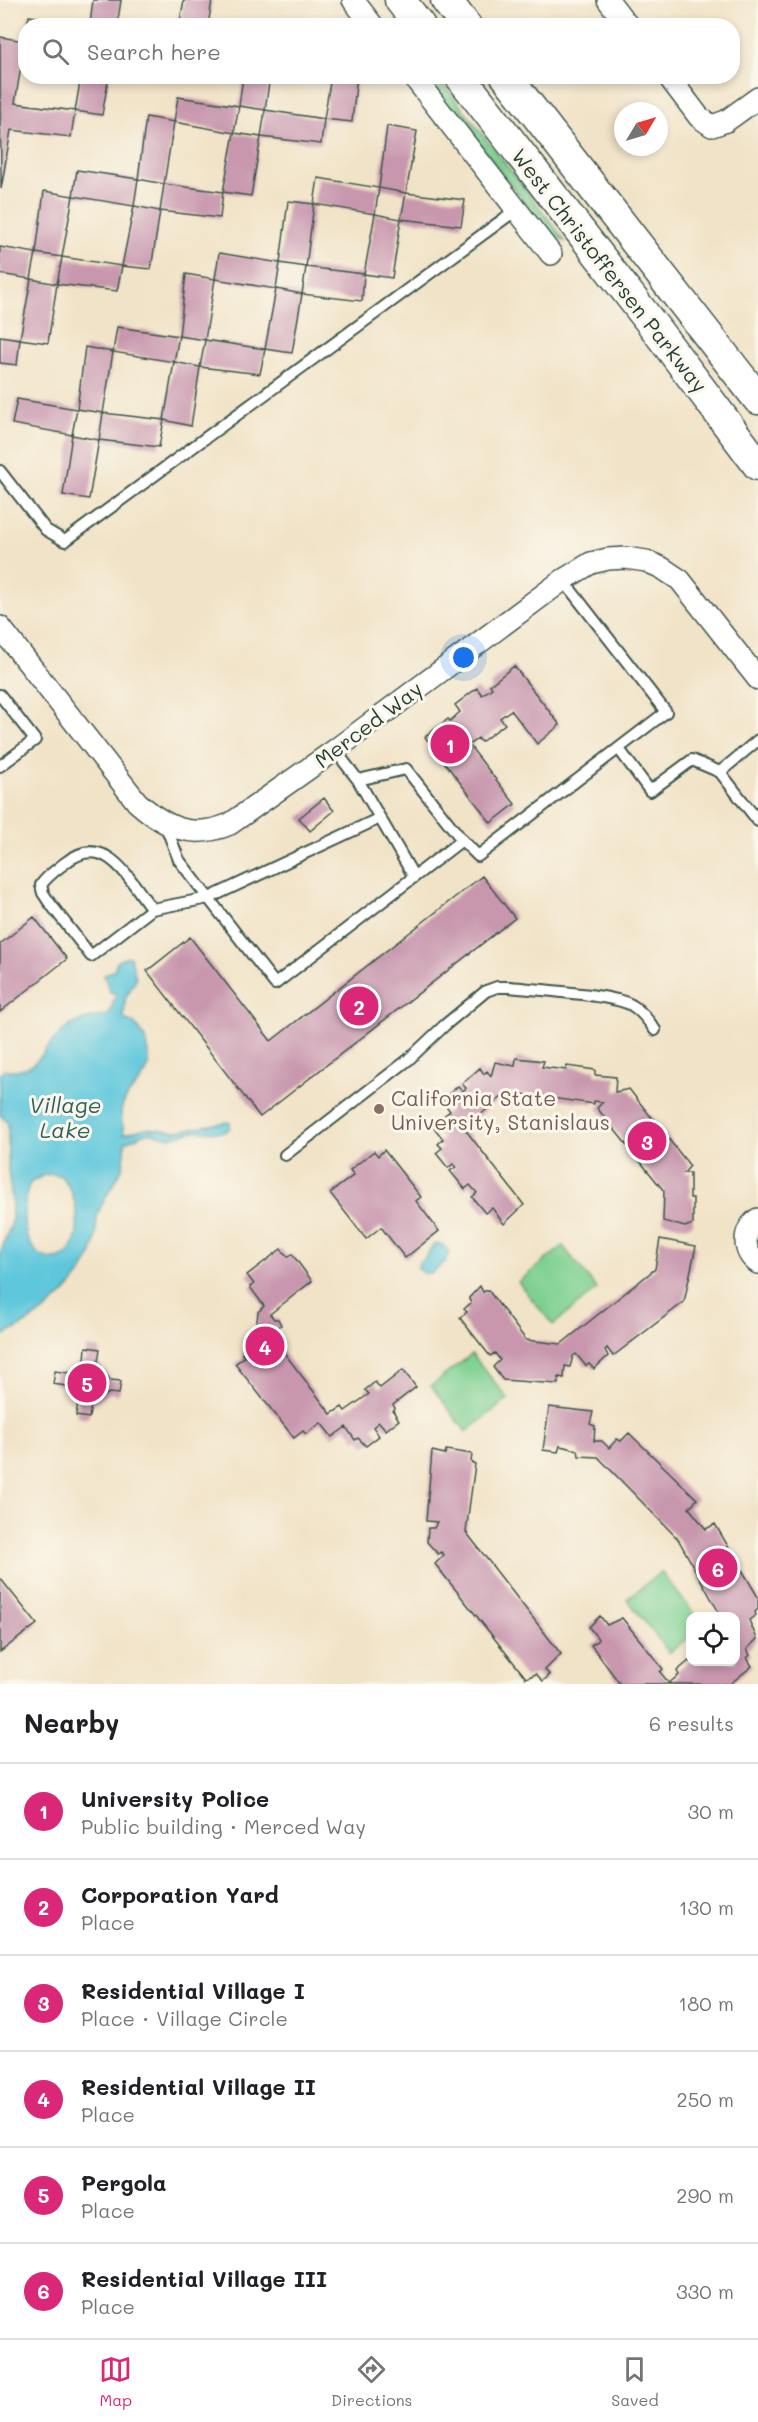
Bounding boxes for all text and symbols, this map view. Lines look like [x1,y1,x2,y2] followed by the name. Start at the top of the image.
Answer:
[18,18,740,84] search box
[39,35,72,68] icon: search
[87,37,221,66] text: Search here
[614,102,668,156] north arrow
[506,142,714,398] street label: West Christoffersen Parkway
[449,643,478,672] your location
[309,675,427,773] street label: Merced Way
[430,722,470,766] pin: 1
[340,984,378,1028] pin: 2
[391,1084,610,1135] place label: California State University, Stanislaus
[29,1090,101,1144] water label: Village Lake
[372,1102,386,1116] marker: California State University, Stanislaus
[628,1118,666,1164] pin: 3
[246,1324,284,1368] pin: 4
[68,1360,106,1406] pin: 5
[698,1546,738,1590] pin: 6
[686,1612,740,1666] map controls
[686,1612,740,1666] button: locate
[24,1706,119,1740] text: Nearby
[649,1710,734,1736] text: 6 results
[81,1784,269,1813] text: University Police
[39,1798,48,1824] text: 1
[688,1798,734,1824] text: 30 m
[81,1813,366,1839] text: Public building · Merced Way
[81,1880,279,1909] text: Corporation Yard
[38,1894,49,1920] text: 2
[679,1894,734,1920] text: 130 m
[81,1909,135,1935] text: Place
[81,1976,305,2005] text: Residential Village I
[38,1990,50,2016] text: 3
[678,1990,734,2016] text: 180 m
[81,2005,288,2031] text: Place · Village Circle
[81,2072,316,2101] text: Residential Village II
[37,2086,50,2112] text: 4
[677,2086,734,2112] text: 250 m
[81,2101,135,2127] text: Place
[81,2168,167,2197] text: Pergola
[38,2182,49,2208] text: 5
[676,2182,734,2208] text: 290 m
[81,2197,135,2223] text: Place
[81,2264,327,2293] text: Residential Village III
[37,2278,50,2304] text: 6
[676,2278,734,2304] text: 330 m
[81,2293,135,2319] text: Place
[99,2353,132,2410] tab: Map
[331,2353,412,2410] tab: Directions
[611,2353,659,2410] tab: Saved

